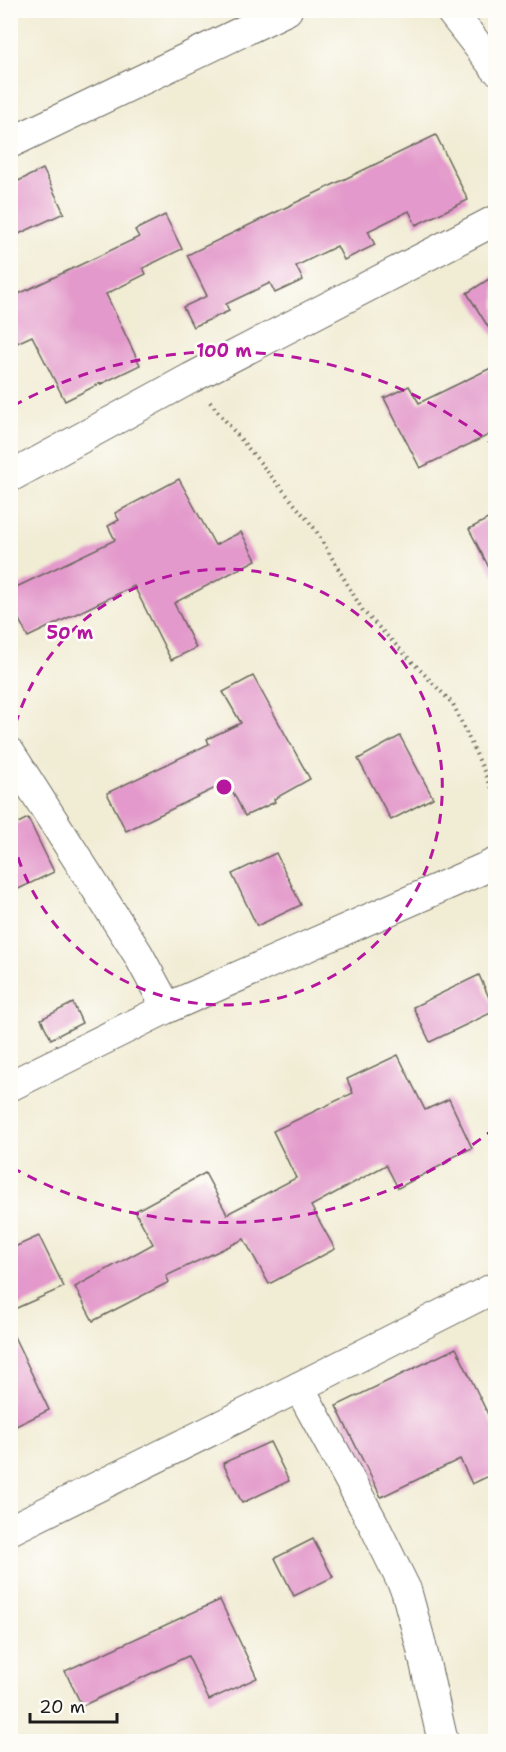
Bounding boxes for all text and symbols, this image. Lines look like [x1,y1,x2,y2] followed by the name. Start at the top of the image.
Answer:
[196,339,252,363] text: 100 m
[47,621,94,645] text: 50 m
[214,777,234,797] centre of rings
[30,1686,117,1724] scale bar
[39,1695,85,1719] text: 20 m

